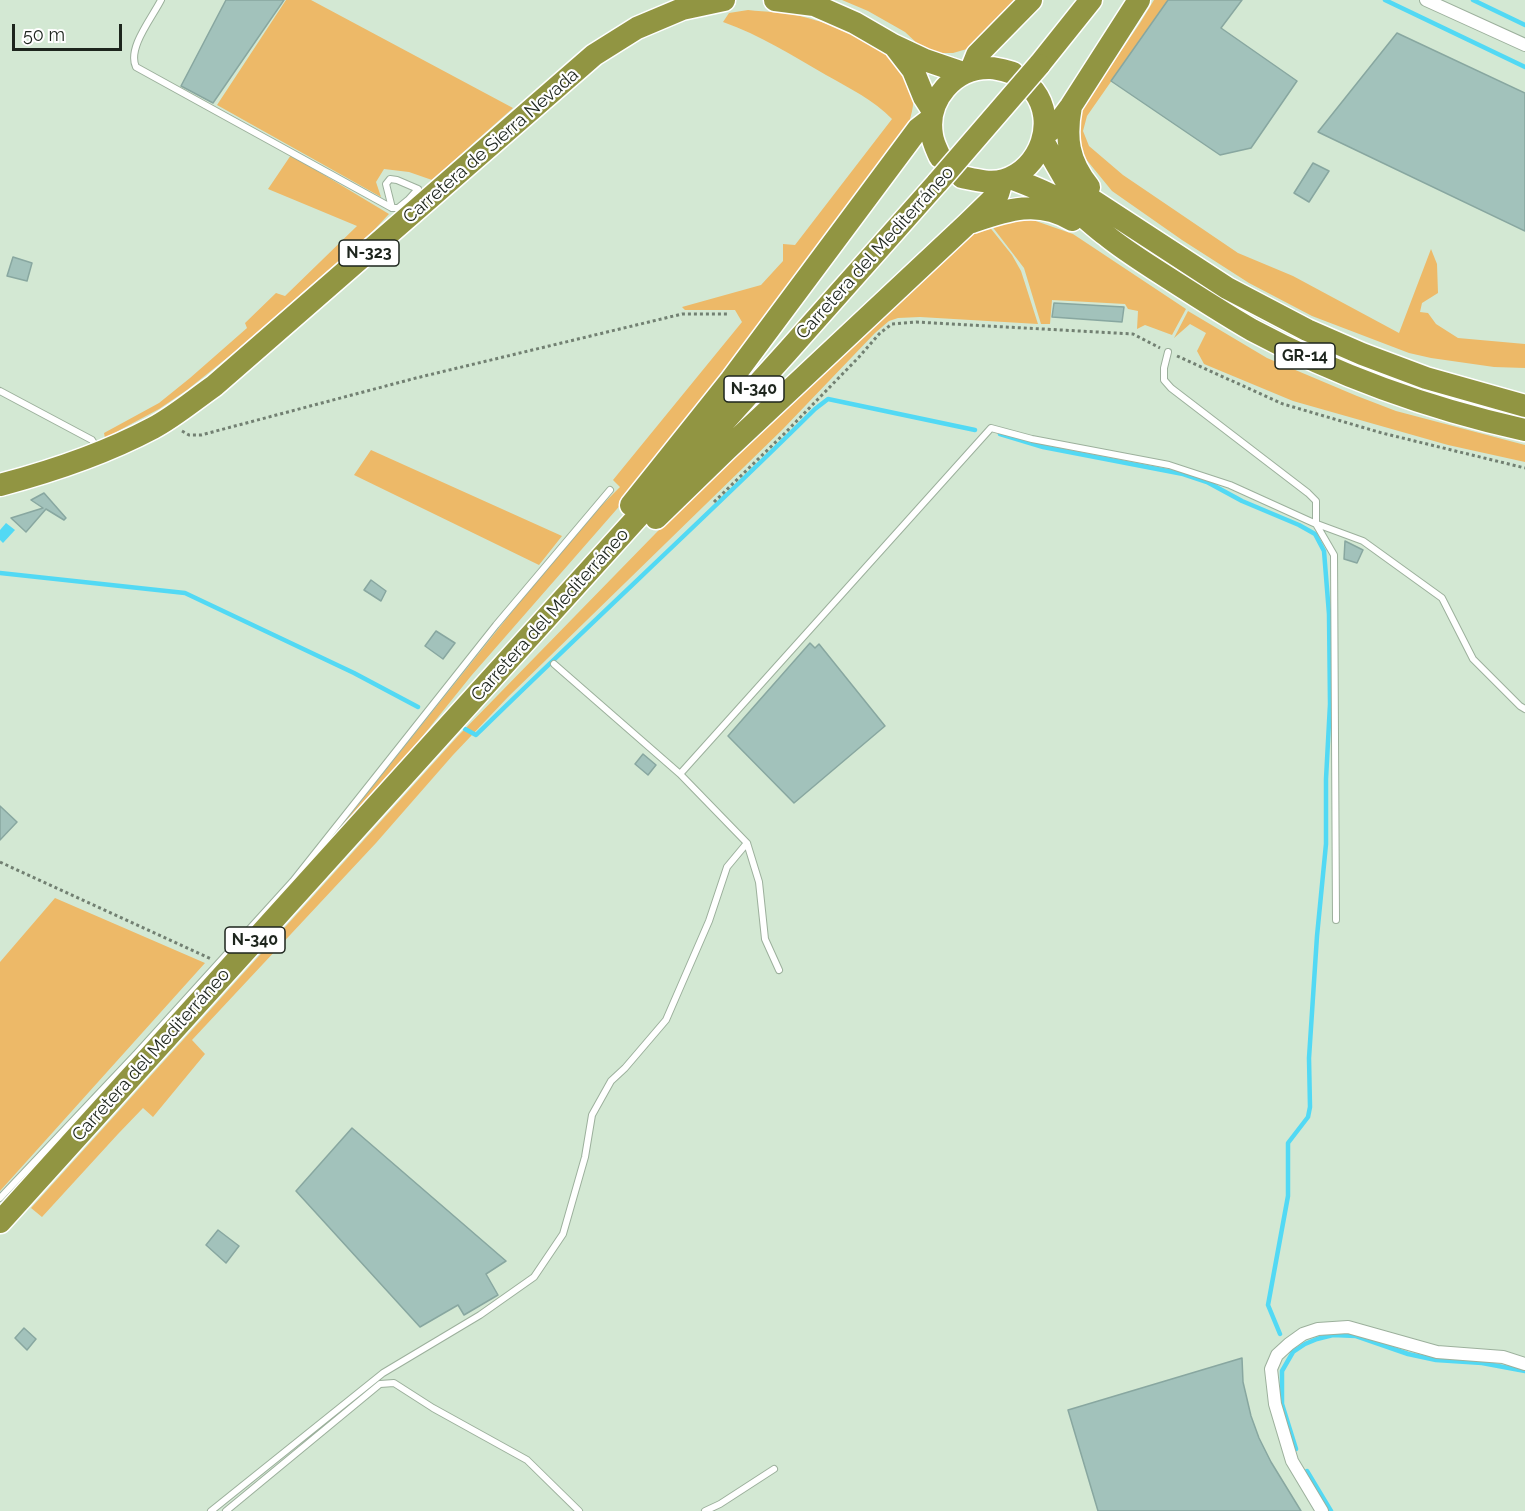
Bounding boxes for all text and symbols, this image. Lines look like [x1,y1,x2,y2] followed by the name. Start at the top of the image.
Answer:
[15,12,124,50] scale bar
[23,24,65,45] text: 50 m
[399,64,583,228] street label: Carretera de Sierra Nevada
[792,162,958,344] street label: Carretera del Mediterráneo
[339,240,399,266] road number: N-323
[1275,343,1335,369] road number: GR-14
[724,376,784,402] road number: N-340
[467,524,633,706] street label: Carretera del Mediterráneo
[225,927,285,953] road number: N-340
[68,964,234,1146] street label: Carretera del Mediterráneo

